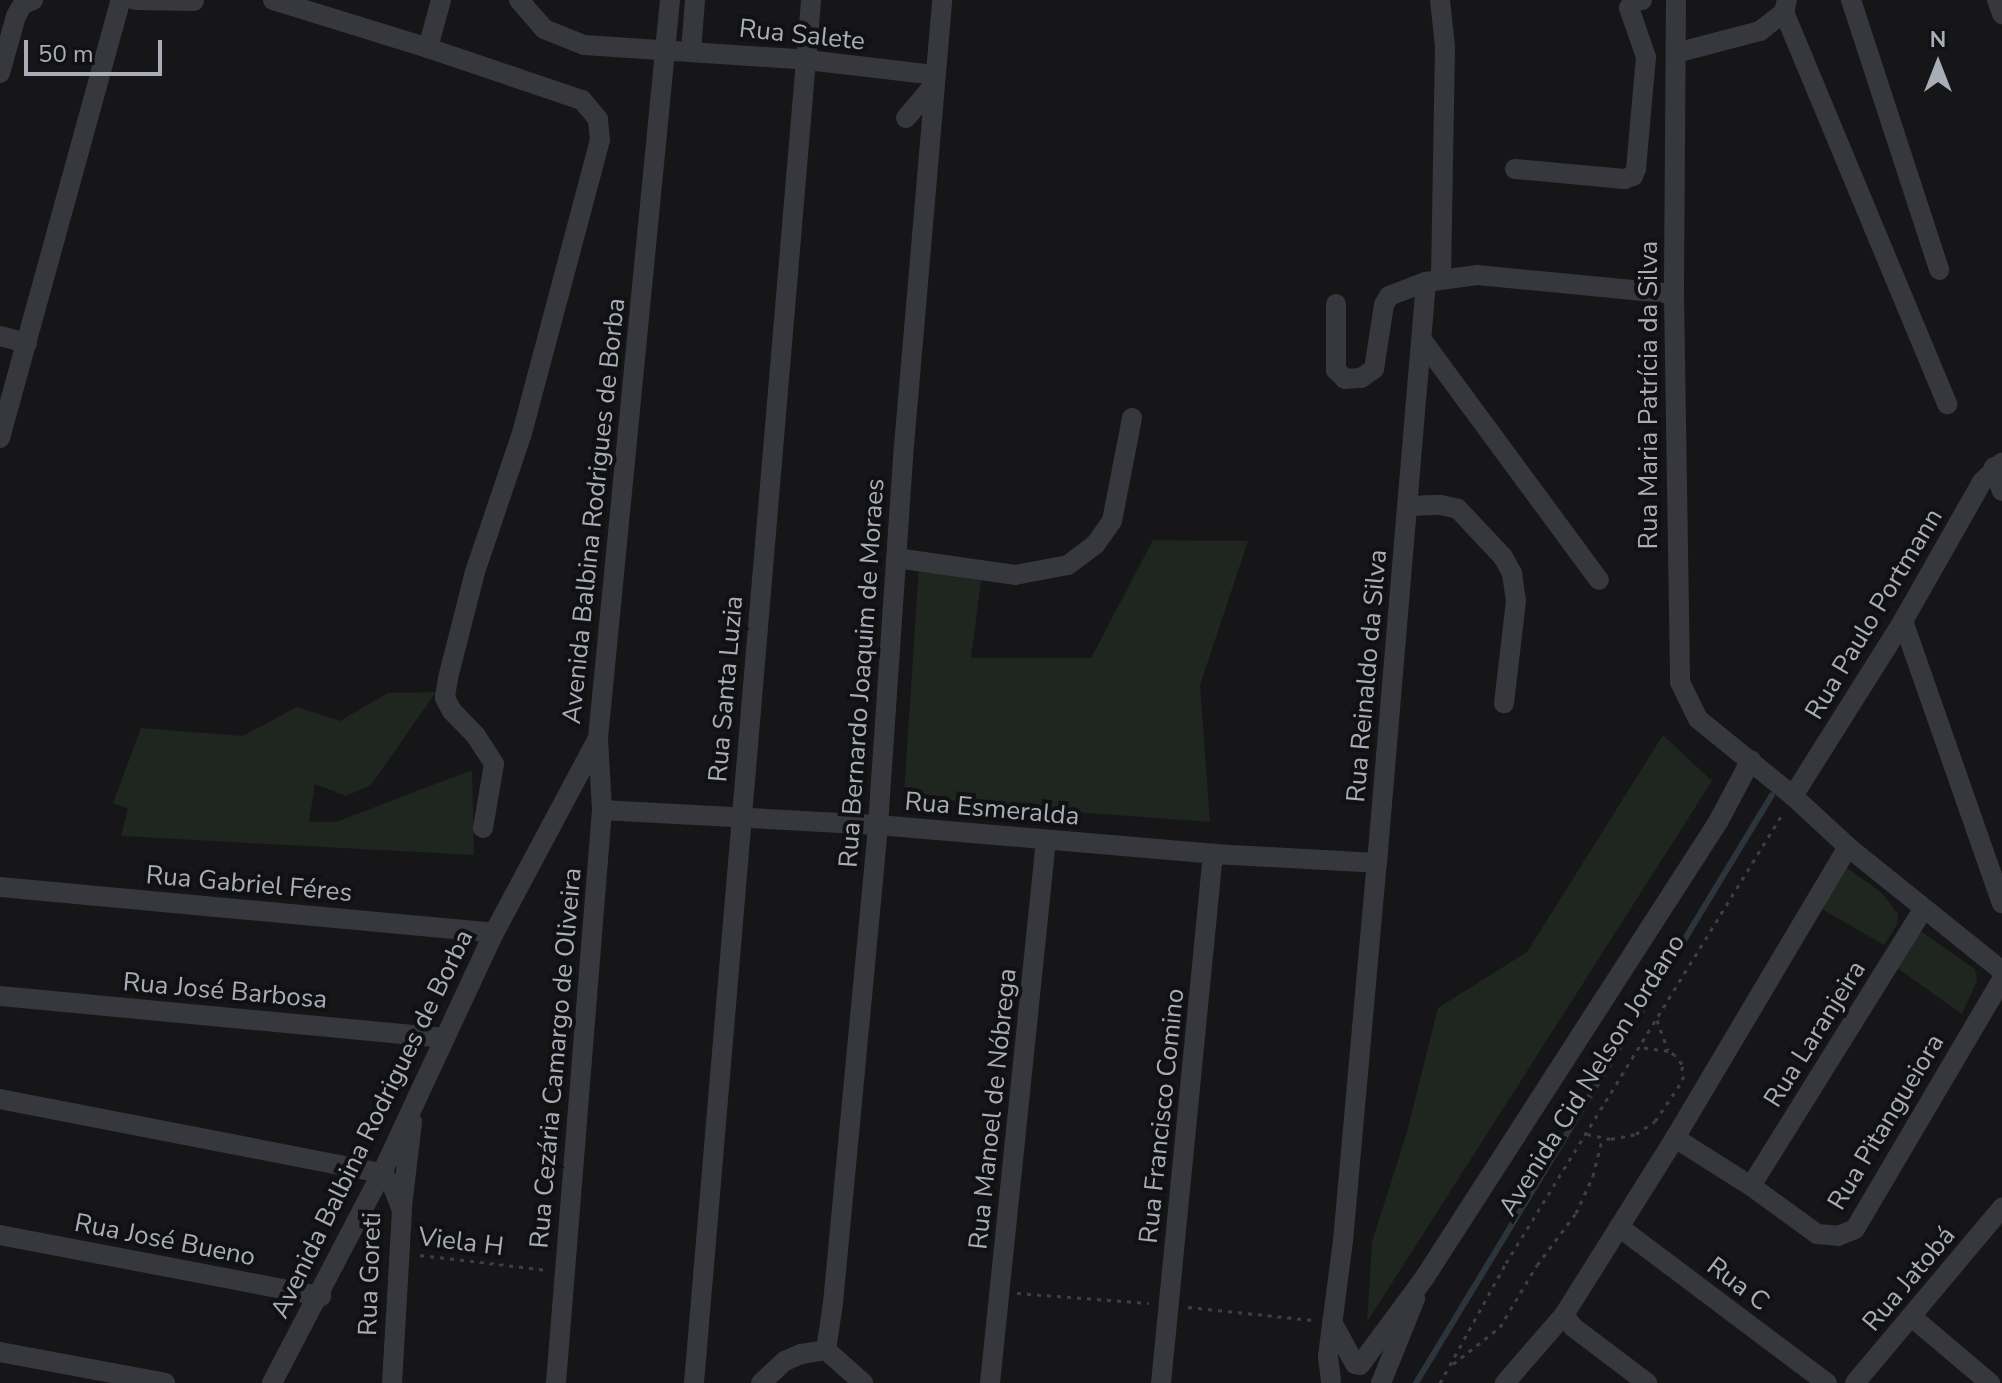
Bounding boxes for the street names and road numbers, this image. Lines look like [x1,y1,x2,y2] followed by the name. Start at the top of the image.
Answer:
[738,13,866,57] street label: Rua Salete
[1633,241,1665,549] street label: Rua Maria Patrícia da Silva
[556,297,632,725] street label: Avenida Balbina Rodrigues de Borba
[833,477,891,869] street label: Rua Bernardo Joaquim de Moraes
[1799,503,1949,725] street label: Rua Paulo Portmann
[1340,548,1394,804] street label: Rua Reinaldo da Silva
[702,595,750,783] street label: Rua Santa Luzia
[903,786,1081,832] street label: Rua Esmeralda
[145,859,353,909] street label: Rua Gabriel Féres
[524,866,588,1250] street label: Rua Cezária Camargo de Oliveira
[264,925,480,1323] street label: Avenida Balbina Rodrigues de Borba
[1492,928,1692,1222] street label: Avenida Cid Nelson Jordano
[1758,955,1872,1113] street label: Rua Laranjeira
[122,967,328,1015] street label: Rua José Barbosa
[963,967,1023,1251] street label: Rua Manoel de Nóbrega
[1133,987,1191,1245] street label: Rua Francisco Comino
[1821,1028,1951,1216] street label: Rua Pitangueiora
[72,1207,258,1273] street label: Rua José Bueno
[352,1212,388,1336] street label: Rua Goreti
[1856,1220,1962,1338] street label: Rua Jatobá
[417,1221,505,1263] street label: Viela H
[1701,1250,1775,1318] street label: Rua C

